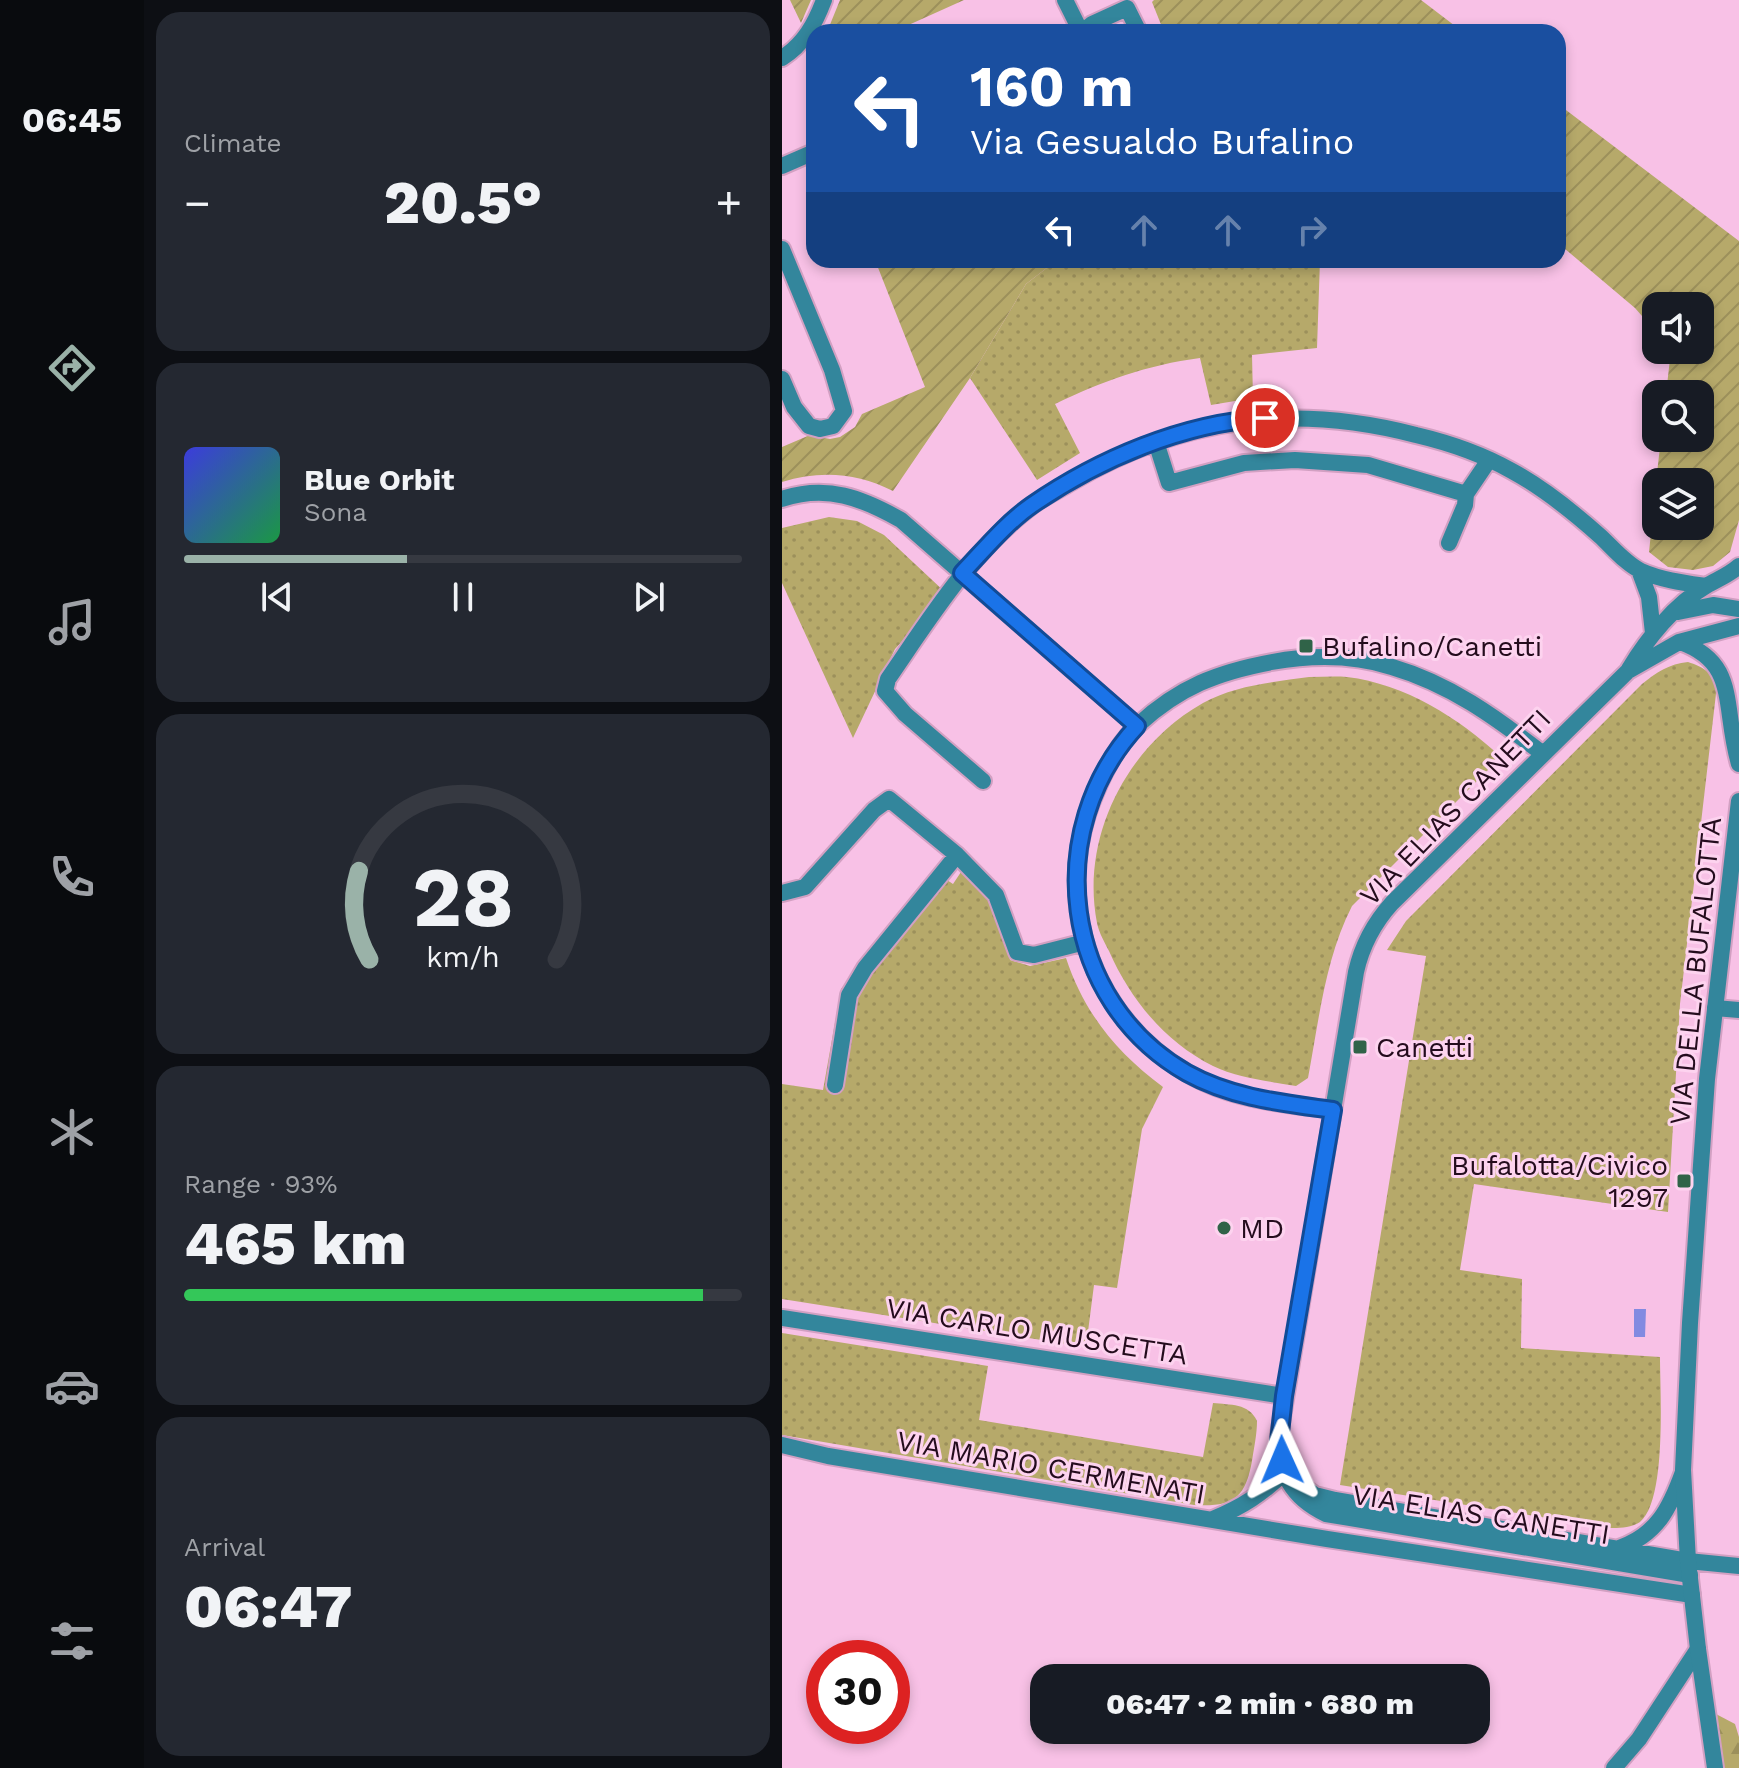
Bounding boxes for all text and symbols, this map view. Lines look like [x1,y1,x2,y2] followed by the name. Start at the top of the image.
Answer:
[970,54,1133,120] text: 160 m
[838,56,942,160] icon: left
[22,99,122,141] text: 06:45
[970,121,1354,163] text: Via Gesualdo Bufalino
[184,128,282,158] text: Climate
[384,167,542,238] text: 20.5°
[184,177,211,229] text: −
[715,177,742,229] text: +
[1038,208,1082,252] icon: left
[1122,208,1166,252] icon: ahead
[1206,208,1250,252] icon: ahead
[1290,208,1334,252] icon: right
[1642,292,1714,540] map controls
[1642,292,1714,364] button: sound
[44,340,100,396] icon: directions
[1642,380,1714,452] button: search
[1231,384,1299,452] pin
[1243,396,1287,440] icon: arrive
[304,462,454,497] text: Blue Orbit
[1642,468,1714,540] button: layers
[304,497,367,527] text: Sona
[255,575,299,619] icon: previous
[441,575,485,619] icon: pause
[627,575,671,619] icon: next
[44,594,100,650] icon: music
[1322,630,1542,663] place label: Bufalino/Canetti
[1297,637,1315,655] marker: Bufalino/Canetti
[1353,702,1558,912] street label: VIA ELIAS CANETTI
[1663,815,1728,1127] street label: VIA DELLA BUFALOTTA
[44,849,100,905] icon: phone
[412,849,514,946] text: 28
[426,940,500,974] text: km/h
[1376,1031,1473,1064] place label: Canetti
[1351,1038,1369,1056] marker: Canetti
[44,1104,100,1160] icon: climate
[1451,1149,1668,1214] place label: Bufalotta/Civico 1297
[184,1169,337,1199] text: Range · 93%
[1675,1172,1693,1190] marker: Bufalotta/Civico 1297
[184,1208,406,1279] text: 465 km
[1240,1212,1284,1245] place label: MD
[1215,1219,1233,1237] marker: MD
[884,1291,1190,1372] street label: VIA CARLO MUSCETTA
[44,1358,100,1414] icon: car
[1240,1418,1324,1502] position arrow
[894,1424,1208,1511] street label: VIA MARIO CERMENATI
[1350,1478,1612,1551] street label: VIA ELIAS CANETTI
[184,1532,265,1562] text: Arrival
[184,1571,352,1642] text: 06:47
[44,1613,100,1669] icon: filters
[806,1640,910,1744] speed limit sign: 30
[1106,1686,1414,1721] text: 06:47 · 2 min · 680 m

